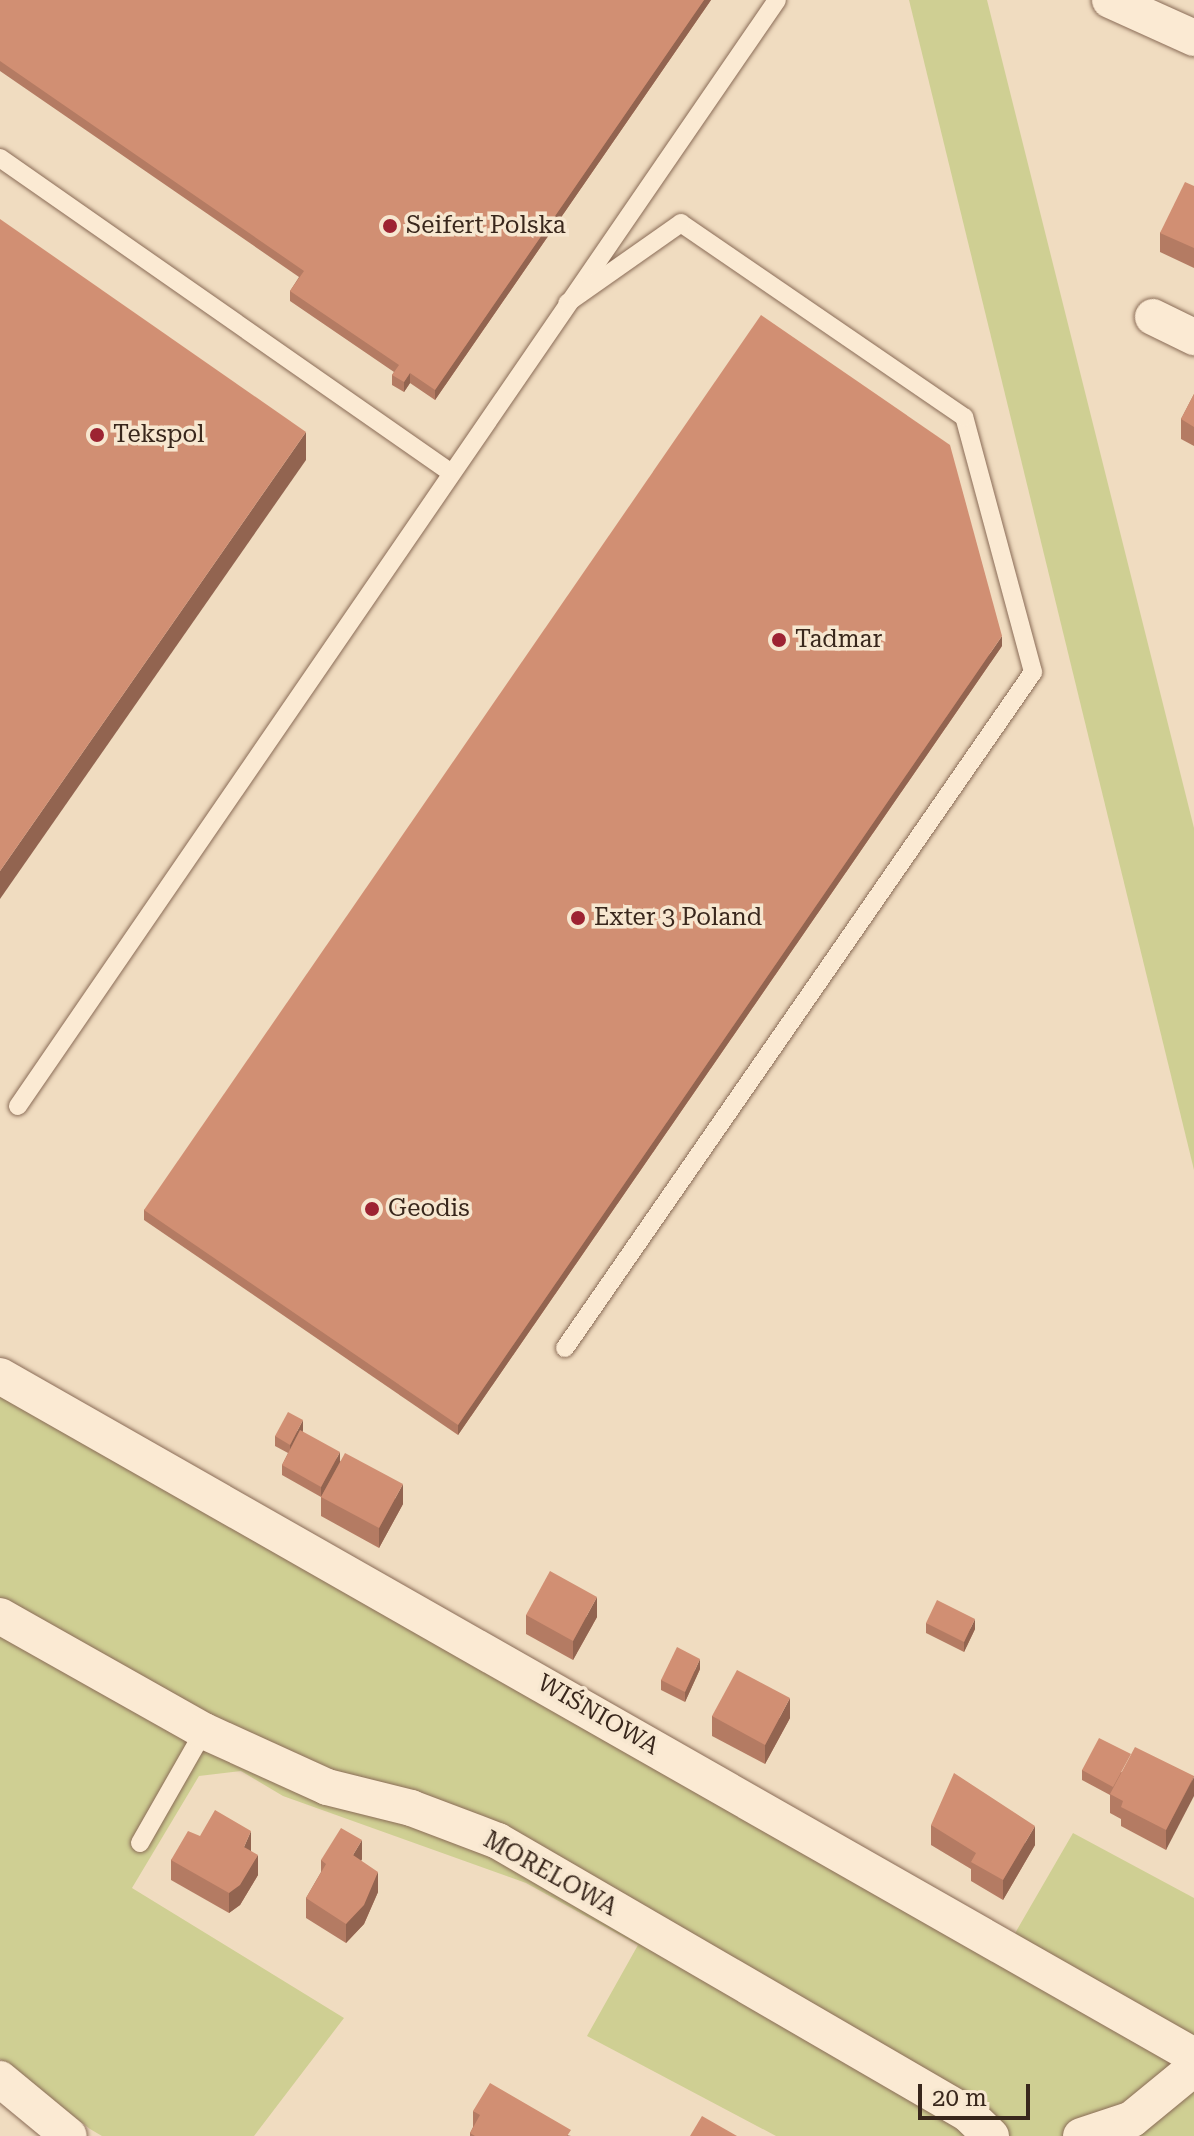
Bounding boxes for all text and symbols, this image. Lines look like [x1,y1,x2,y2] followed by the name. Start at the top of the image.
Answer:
[406,212,566,240] place label: Seifert Polska
[381,217,399,235] marker: Seifert Polska
[113,421,205,449] place label: Tekspol
[88,426,106,444] marker: Tekspol
[795,626,882,654] place label: Tadmar
[770,631,788,649] marker: Tadmar
[594,904,762,932] place label: Exter 3 Poland
[569,909,587,927] marker: Exter 3 Poland
[388,1195,470,1223] place label: Geodis
[363,1200,381,1218] marker: Geodis
[532,1669,664,1761] street label: WIŚNIOWA
[478,1826,622,1922] street label: MORELOWA
[922,2068,1034,2118] scale bar
[932,2084,987,2112] text: 20 m

